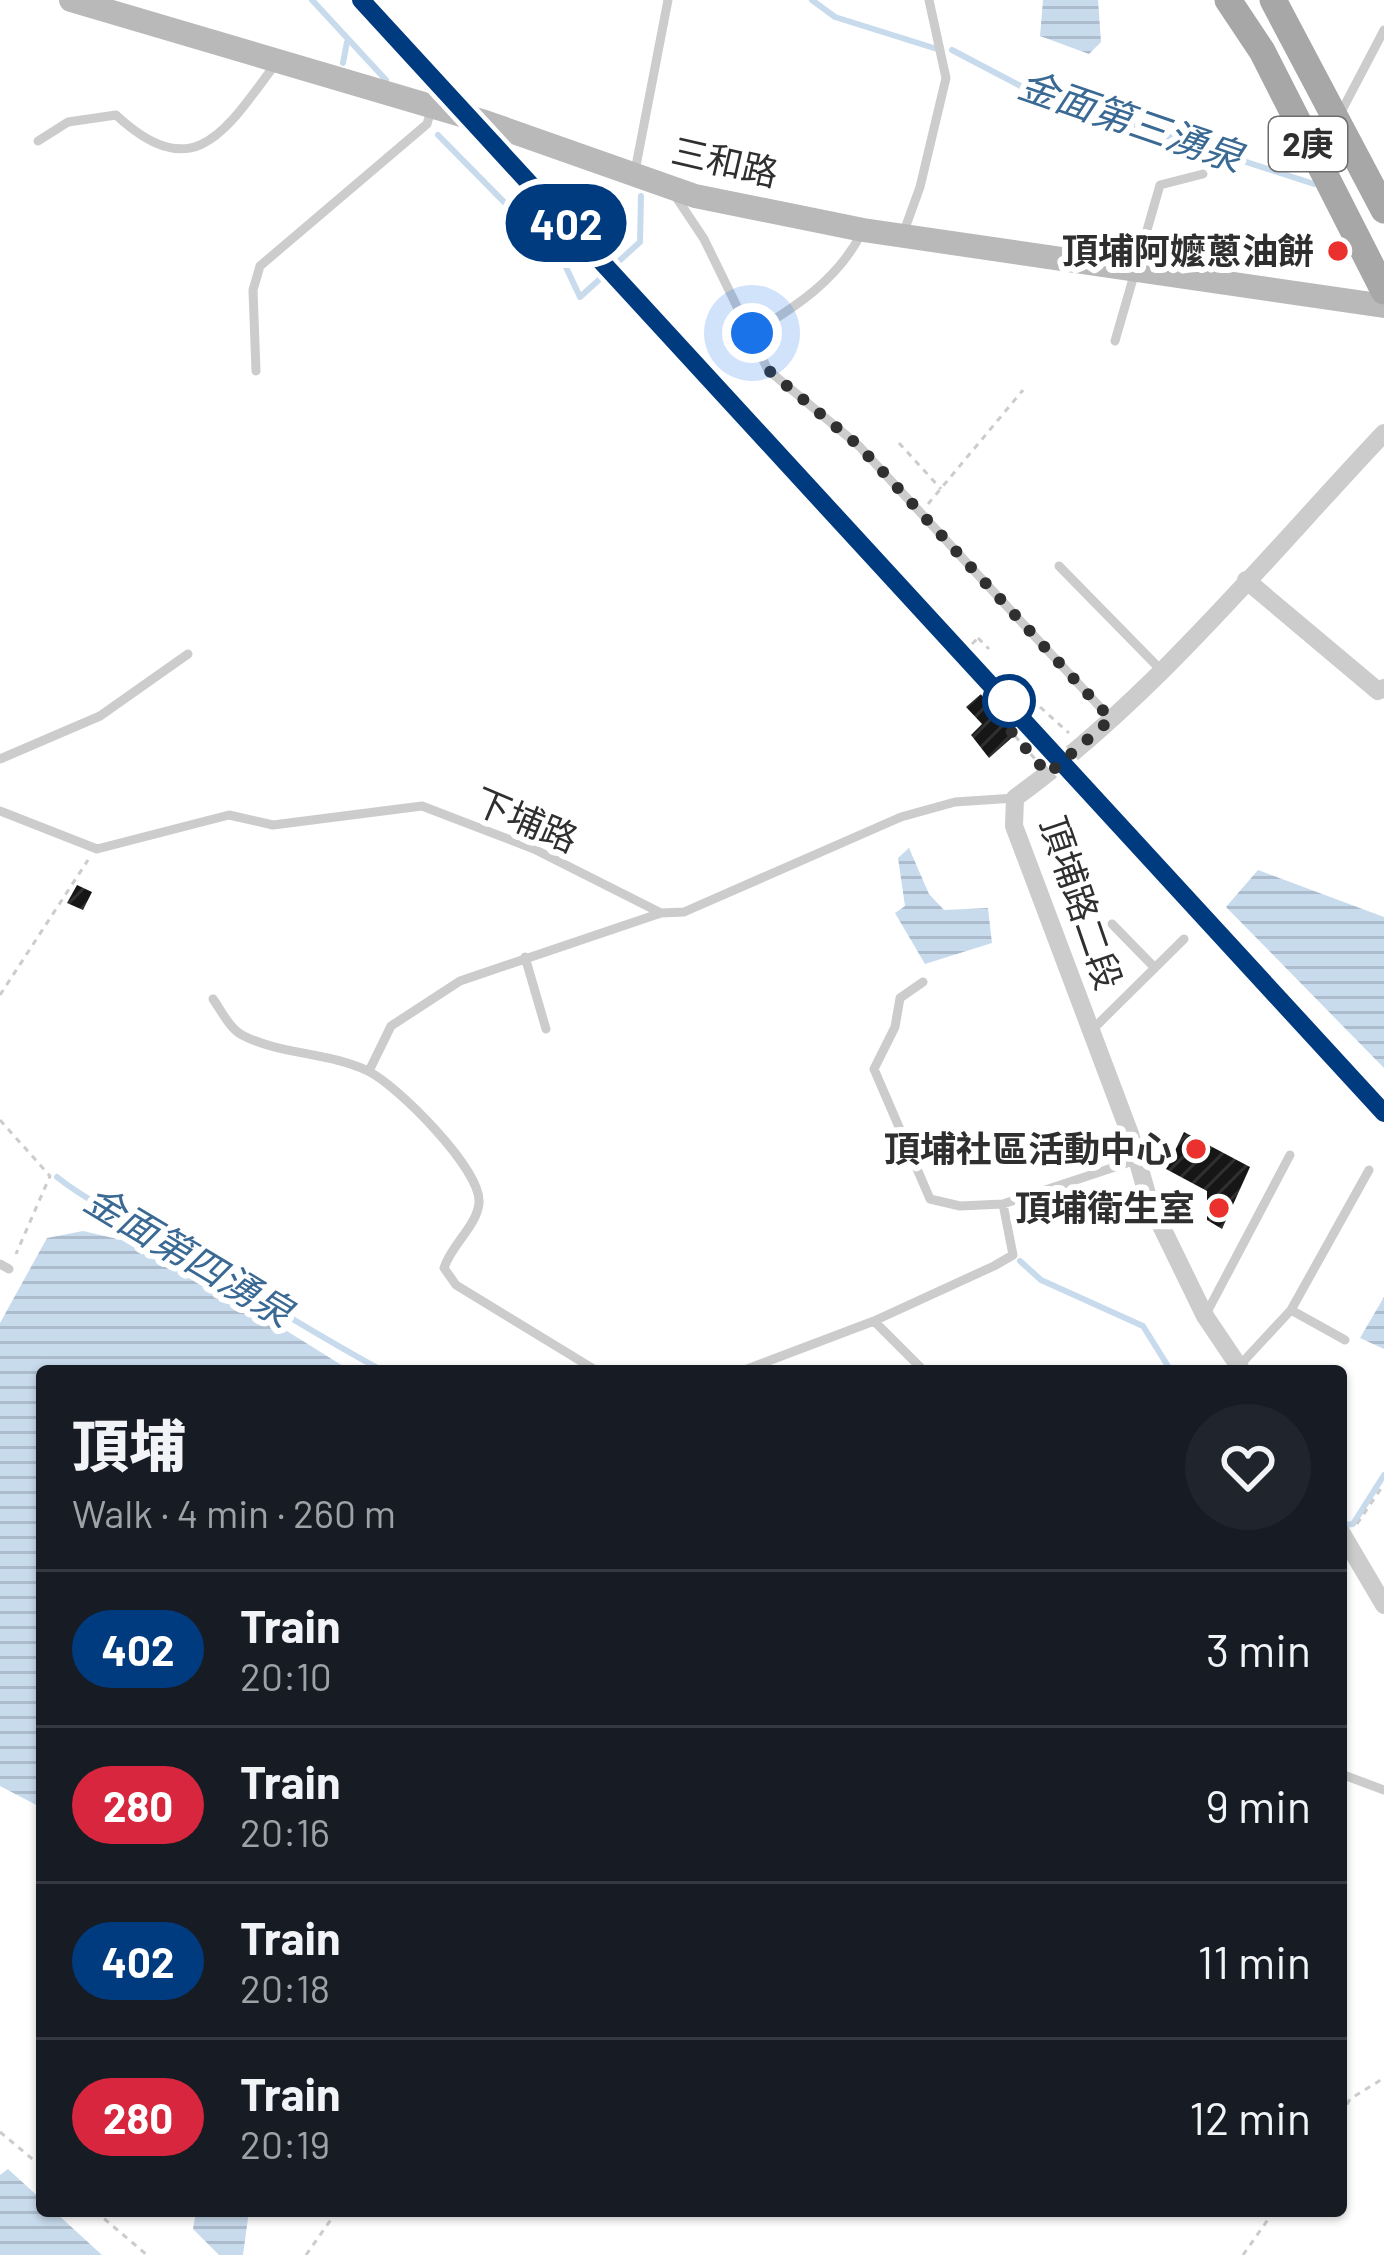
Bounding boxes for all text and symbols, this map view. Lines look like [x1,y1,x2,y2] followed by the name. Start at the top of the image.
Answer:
[1013,59,1252,181] water label: 金面第三湧泉
[1269,117,1347,171] road number: 2庚
[668,127,783,194] street label: 三和路
[497,184,635,262] line badge: 402
[530,198,602,248] text: 402
[1062,228,1314,271] place label: 頂埔阿嬤蔥油餅
[1325,238,1351,264] marker: 頂埔阿嬤蔥油餅
[722,303,782,363] your location
[984,676,1034,726] unlabelled marker
[468,778,585,860] street label: 下埔路
[1033,810,1132,995] street label: 頂埔路二段
[884,1126,1172,1169] place label: 頂埔社區活動中心
[1183,1136,1209,1162] marker: 頂埔社區活動中心
[77,1174,304,1336] water label: 金面第四湧泉
[1015,1185,1195,1228] place label: 頂埔衛生室
[1206,1195,1232,1221] marker: 頂埔衛生室
[1185,1404,1311,1530] button: heart
[72,1410,186,1478] text: 頂埔
[72,1489,396,1536] text: Walk · 4 min · 260 m
[240,1598,341,1652] text: Train
[1206,1622,1311,1676] text: 3 min
[102,1624,174,1674] text: 402
[240,1652,332,1699] text: 20:10
[240,1754,341,1808] text: Train
[1206,1778,1311,1832] text: 9 min
[103,1780,173,1830] text: 280
[240,1808,330,1855] text: 20:16
[240,1910,341,1964] text: Train
[1197,1934,1311,1988] text: 11 min
[102,1936,174,1986] text: 402
[240,1964,330,2011] text: 20:18
[240,2066,341,2120] text: Train
[1189,2090,1311,2144] text: 12 min
[103,2092,173,2142] text: 280
[240,2120,330,2167] text: 20:19

